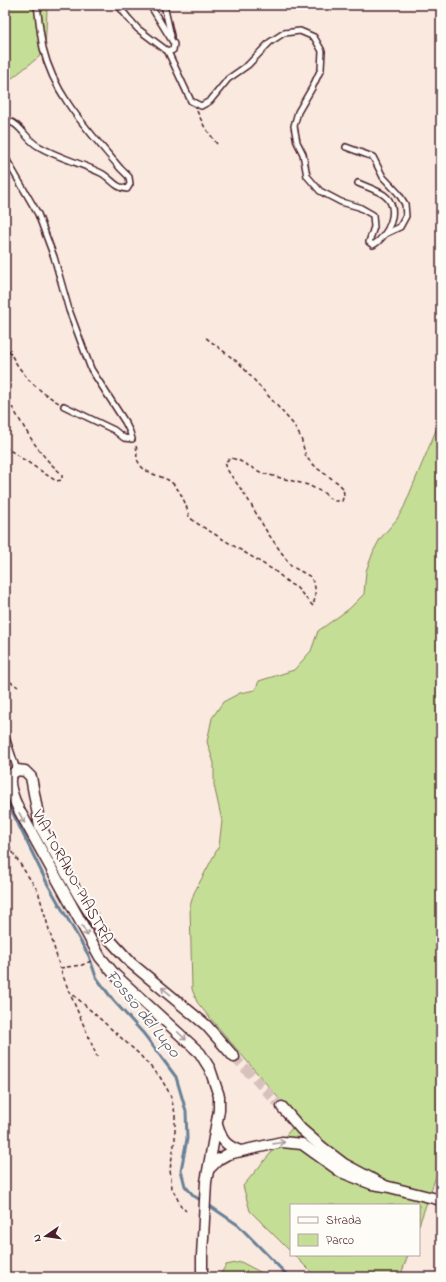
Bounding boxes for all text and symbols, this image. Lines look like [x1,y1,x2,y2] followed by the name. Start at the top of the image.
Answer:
[25,805,119,949] street label: VIA TORANO-PIASTRA
[19,811,27,823] one-way arrow
[82,925,90,937] one-way arrow
[100,965,187,1064] water label: Fosso del Lupo
[160,987,171,996] one-way arrow
[177,1031,187,1041] one-way arrow
[272,1139,285,1147] one-way arrow
[290,1204,420,1256] legend
[326,1212,361,1230] text: Strada
[26,1216,66,1256] north arrow
[326,1232,354,1250] text: Parco
[29,1233,46,1243] text: N

